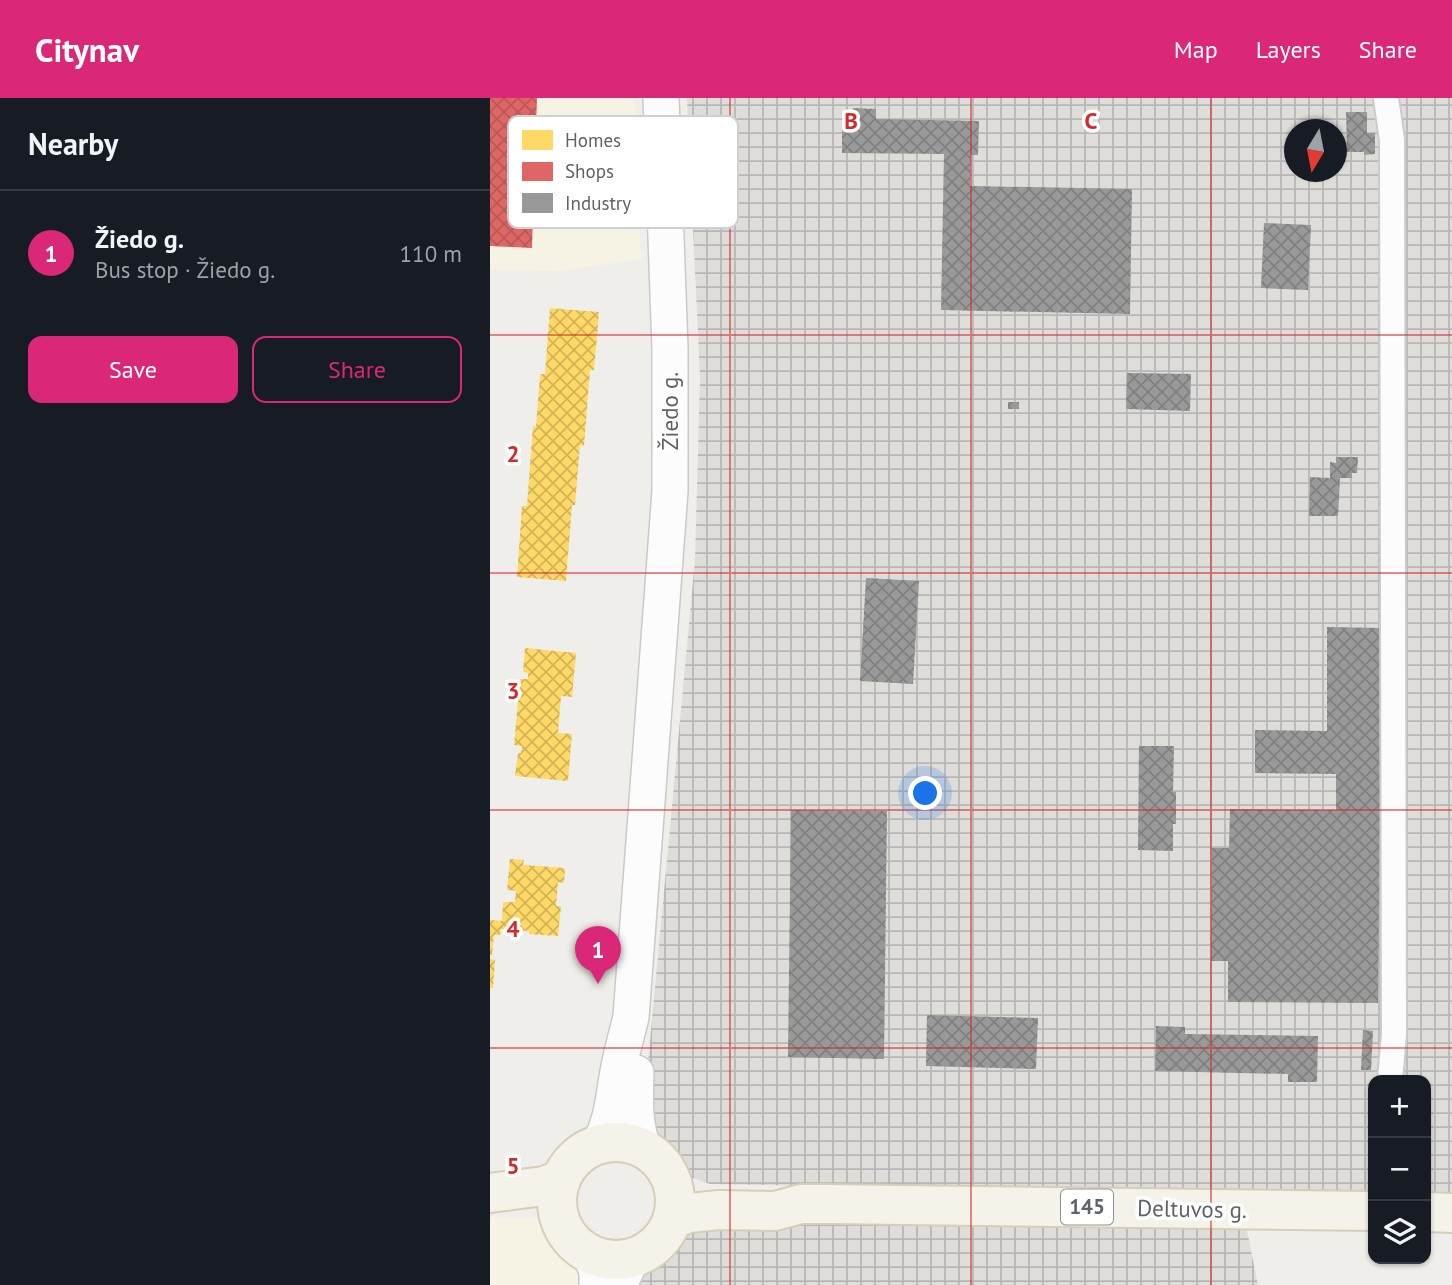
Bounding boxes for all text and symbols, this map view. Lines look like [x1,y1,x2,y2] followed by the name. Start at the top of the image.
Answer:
[35,28,139,71] text: Citynav
[1174,34,1218,65] text: Map
[1256,34,1321,65] text: Layers
[1359,34,1417,65] text: Share
[844,106,858,135] text: B
[1085,106,1098,135] text: C
[508,116,738,228] legend
[1284,119,1347,182] north arrow
[28,124,118,163] text: Nearby
[565,128,621,152] text: Homes
[565,159,614,183] text: Shops
[565,191,631,215] text: Industry
[95,222,184,255] text: Žiedo g.
[44,239,58,268] text: 1
[400,239,462,268] text: 110 m
[95,255,275,284] text: Bus stop · Žiedo g.
[28,336,238,403] button: Save
[252,336,462,403] button: Share
[655,372,684,450] street label: Žiedo g.
[506,439,520,468] text: 2
[506,676,520,705] text: 3
[908,776,942,810] your location
[506,914,520,943] text: 4
[575,926,621,984] pin: 1
[1368,1075,1431,1264] map controls
[1368,1075,1431,1138] button: +
[1368,1138,1431,1201] button: −
[506,1151,520,1180] text: 5
[1061,1190,1113,1224] road number: 145
[1137,1193,1247,1224] street label: Deltuvos g.
[1368,1201,1431,1264] button: layers

